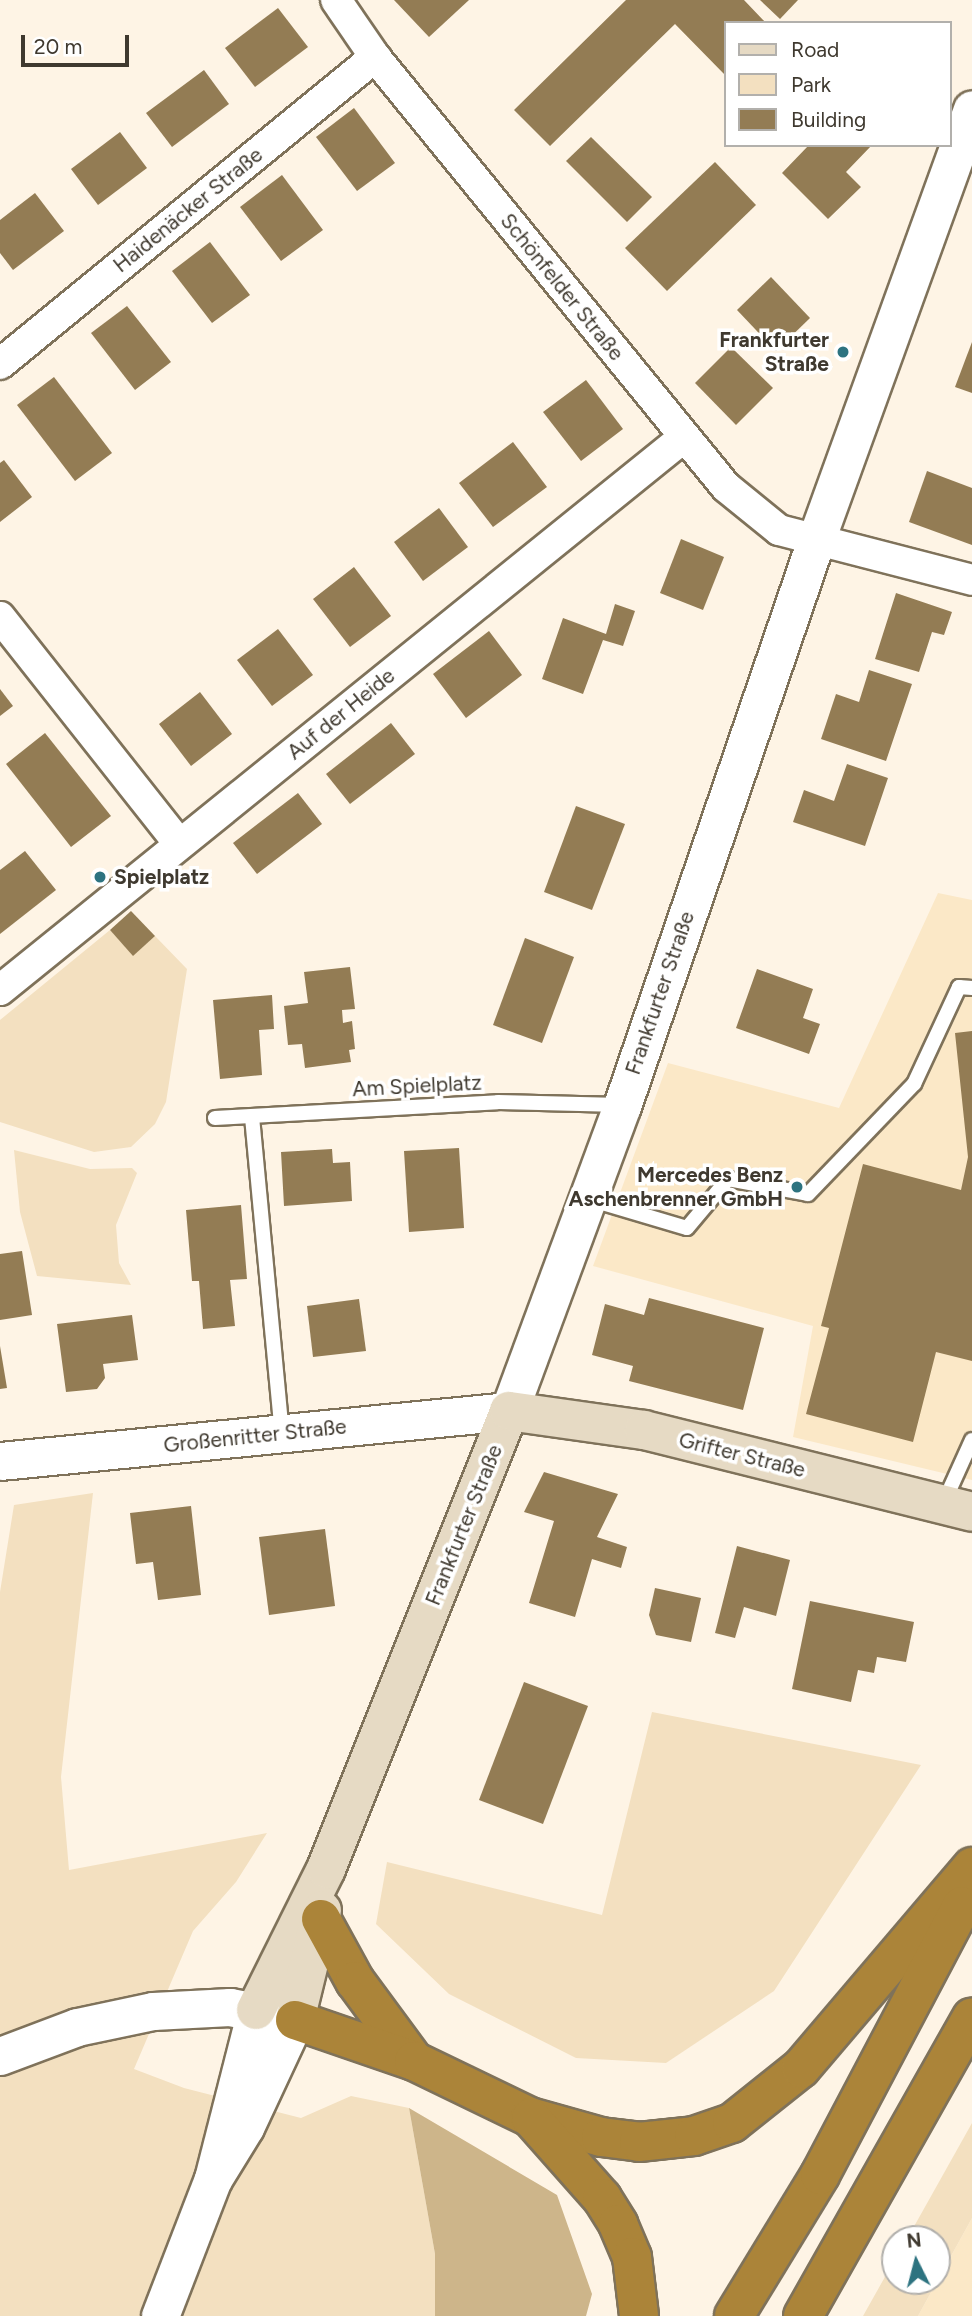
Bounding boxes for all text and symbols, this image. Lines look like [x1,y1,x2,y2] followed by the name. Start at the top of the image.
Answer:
[24,21,133,65] scale bar
[724,21,951,147] legend
[34,34,82,59] text: 20 m
[791,37,839,62] text: Road
[791,72,831,97] text: Park
[791,107,866,132] text: Building
[108,142,268,278] street label: Haidenäcker Straße
[495,208,629,366] street label: Schönfelder Straße
[719,327,829,377] place label: Frankfurter Straße
[835,344,851,360] marker: Frankfurter Straße
[282,663,400,765] street label: Auf der Heide
[114,864,209,890] place label: Spielplatz
[92,869,108,885] marker: Spielplatz
[620,908,700,1078] street label: Frankfurter Straße
[352,1070,482,1102] street label: Am Spielplatz
[568,1162,783,1212] place label: Mercedes Benz Aschenbrenner GmbH
[789,1179,805,1195] marker: Mercedes Benz Aschenbrenner GmbH
[162,1414,348,1458] street label: Großenritter Straße
[676,1427,808,1483] street label: Grifter Straße
[420,1441,508,1609] street label: Frankfurter Straße
[881,2225,951,2295] north arrow
[905,2228,922,2253] text: N

